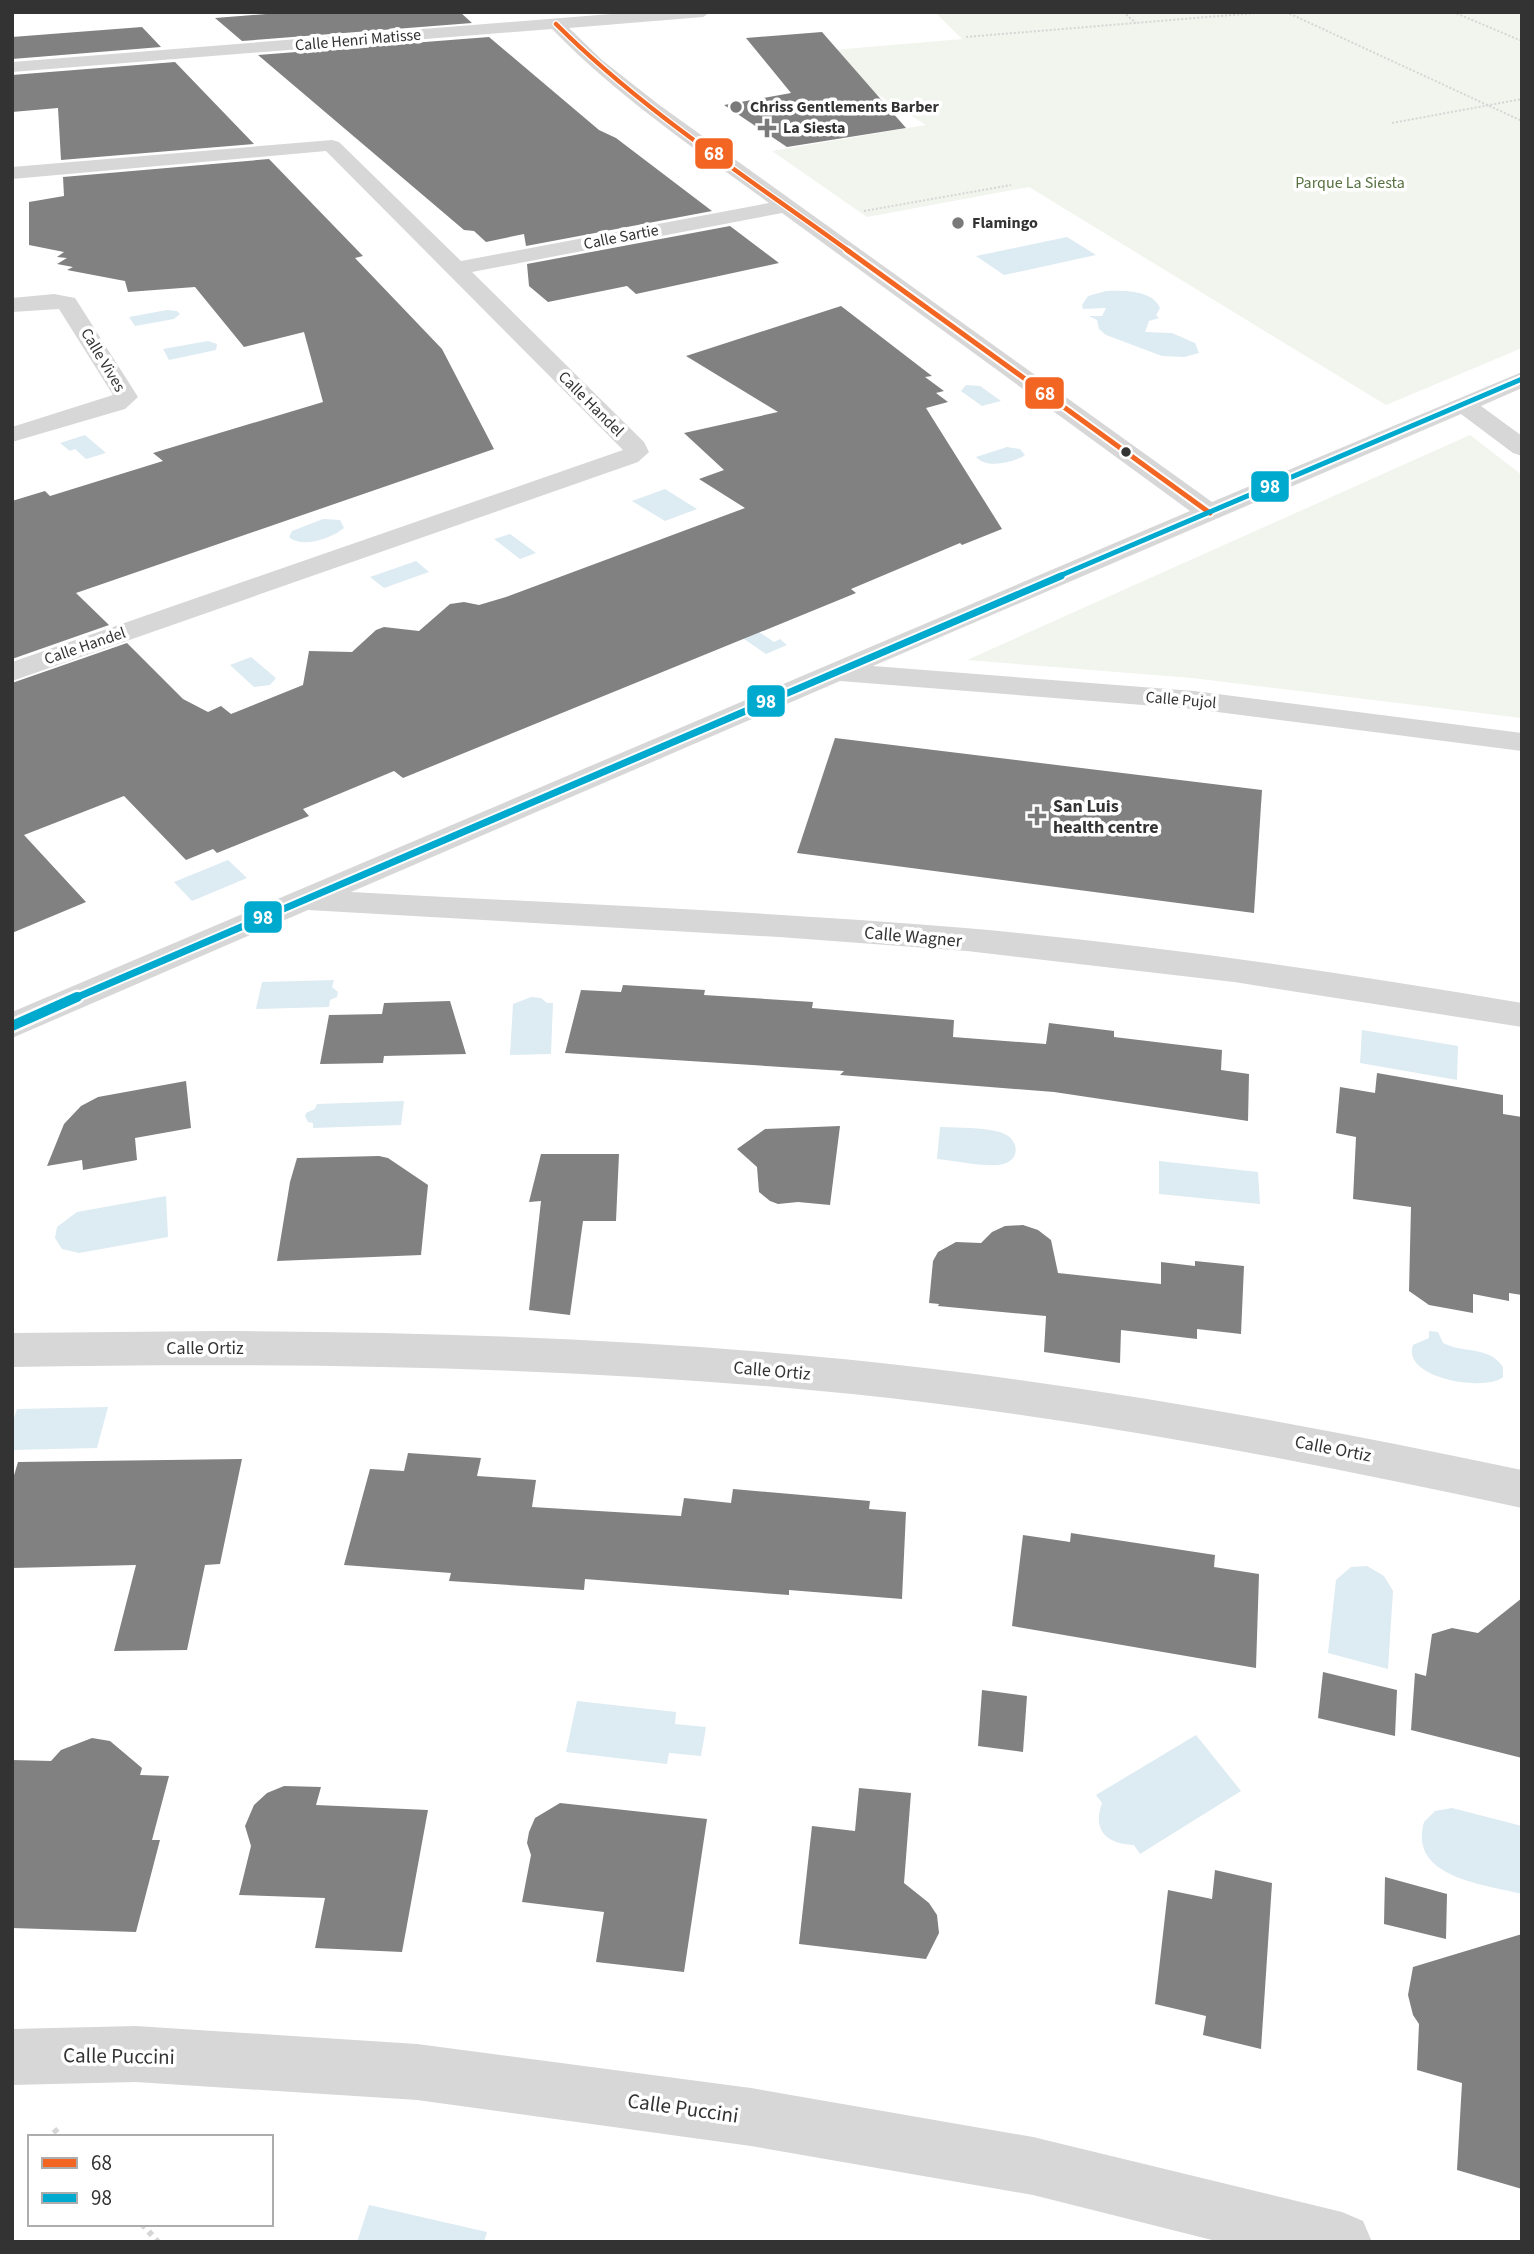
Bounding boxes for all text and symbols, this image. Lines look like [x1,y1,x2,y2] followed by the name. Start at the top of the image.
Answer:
[294,24,422,56] street label: Calle Henri Matisse
[750,96,940,118] place label: Chriss Gentlements Barber
[728,99,744,115] marker: Chriss Gentlements Barber
[783,117,846,139] place label: La Siesta
[757,118,777,138] marker: La Siesta
[694,137,734,170] line badge: 68
[704,141,724,168] text: 68
[1295,172,1405,194] park label: Parque La Siesta
[972,212,1038,234] place label: Flamingo
[950,215,966,231] marker: Flamingo
[582,219,660,255] street label: Calle Sartie
[75,324,131,396] street label: Calle Vives
[553,366,629,442] street label: Calle Handel
[1024,376,1065,410] line badge: 68
[1035,381,1055,408] text: 68
[1119,445,1133,459] unlabelled marker
[1250,470,1290,503] line badge: 98
[1260,474,1280,501] text: 98
[41,622,129,670] street label: Calle Handel
[746,684,786,718] line badge: 98
[1145,686,1217,714] street label: Calle Pujol
[756,689,776,716] text: 98
[1053,794,1159,840] place label: San Luis health centre
[1027,806,1047,826] marker: San Luis health centre
[243,900,283,934] line badge: 98
[253,905,273,932] text: 98
[863,920,964,954] street label: Calle Wagner
[166,1336,244,1361] street label: Calle Ortiz
[732,1355,812,1387] street label: Calle Ortiz
[1293,1429,1374,1469] street label: Calle Ortiz
[63,2040,175,2072] street label: Calle Puccini
[626,2085,740,2131] street label: Calle Puccini
[28,2135,273,2226] legend
[91,2148,112,2178] text: 68
[91,2183,112,2213] text: 98

